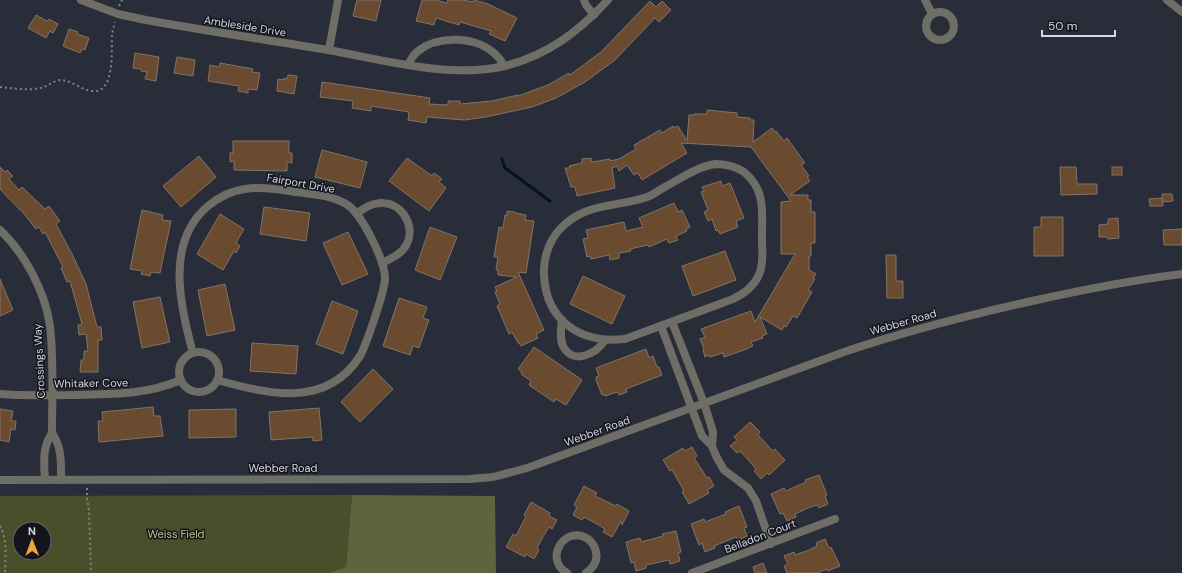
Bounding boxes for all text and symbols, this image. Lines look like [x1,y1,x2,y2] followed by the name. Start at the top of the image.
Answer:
[1042,12,1115,38] scale bar
[203,13,287,39] street label: Ambleside Drive
[1048,18,1077,34] text: 50 m
[266,170,336,196] street label: Fairport Drive
[868,306,938,338] street label: Webber Road
[30,323,48,399] street label: Crossings Way
[54,375,128,391] street label: Whitaker Cove
[562,413,632,449] street label: Webber Road
[249,461,318,475] street label: Webber Road
[722,516,798,556] street label: Belladon Court
[12,521,52,561] north arrow
[28,524,36,538] text: N
[147,527,205,541] park label: Weiss Field

